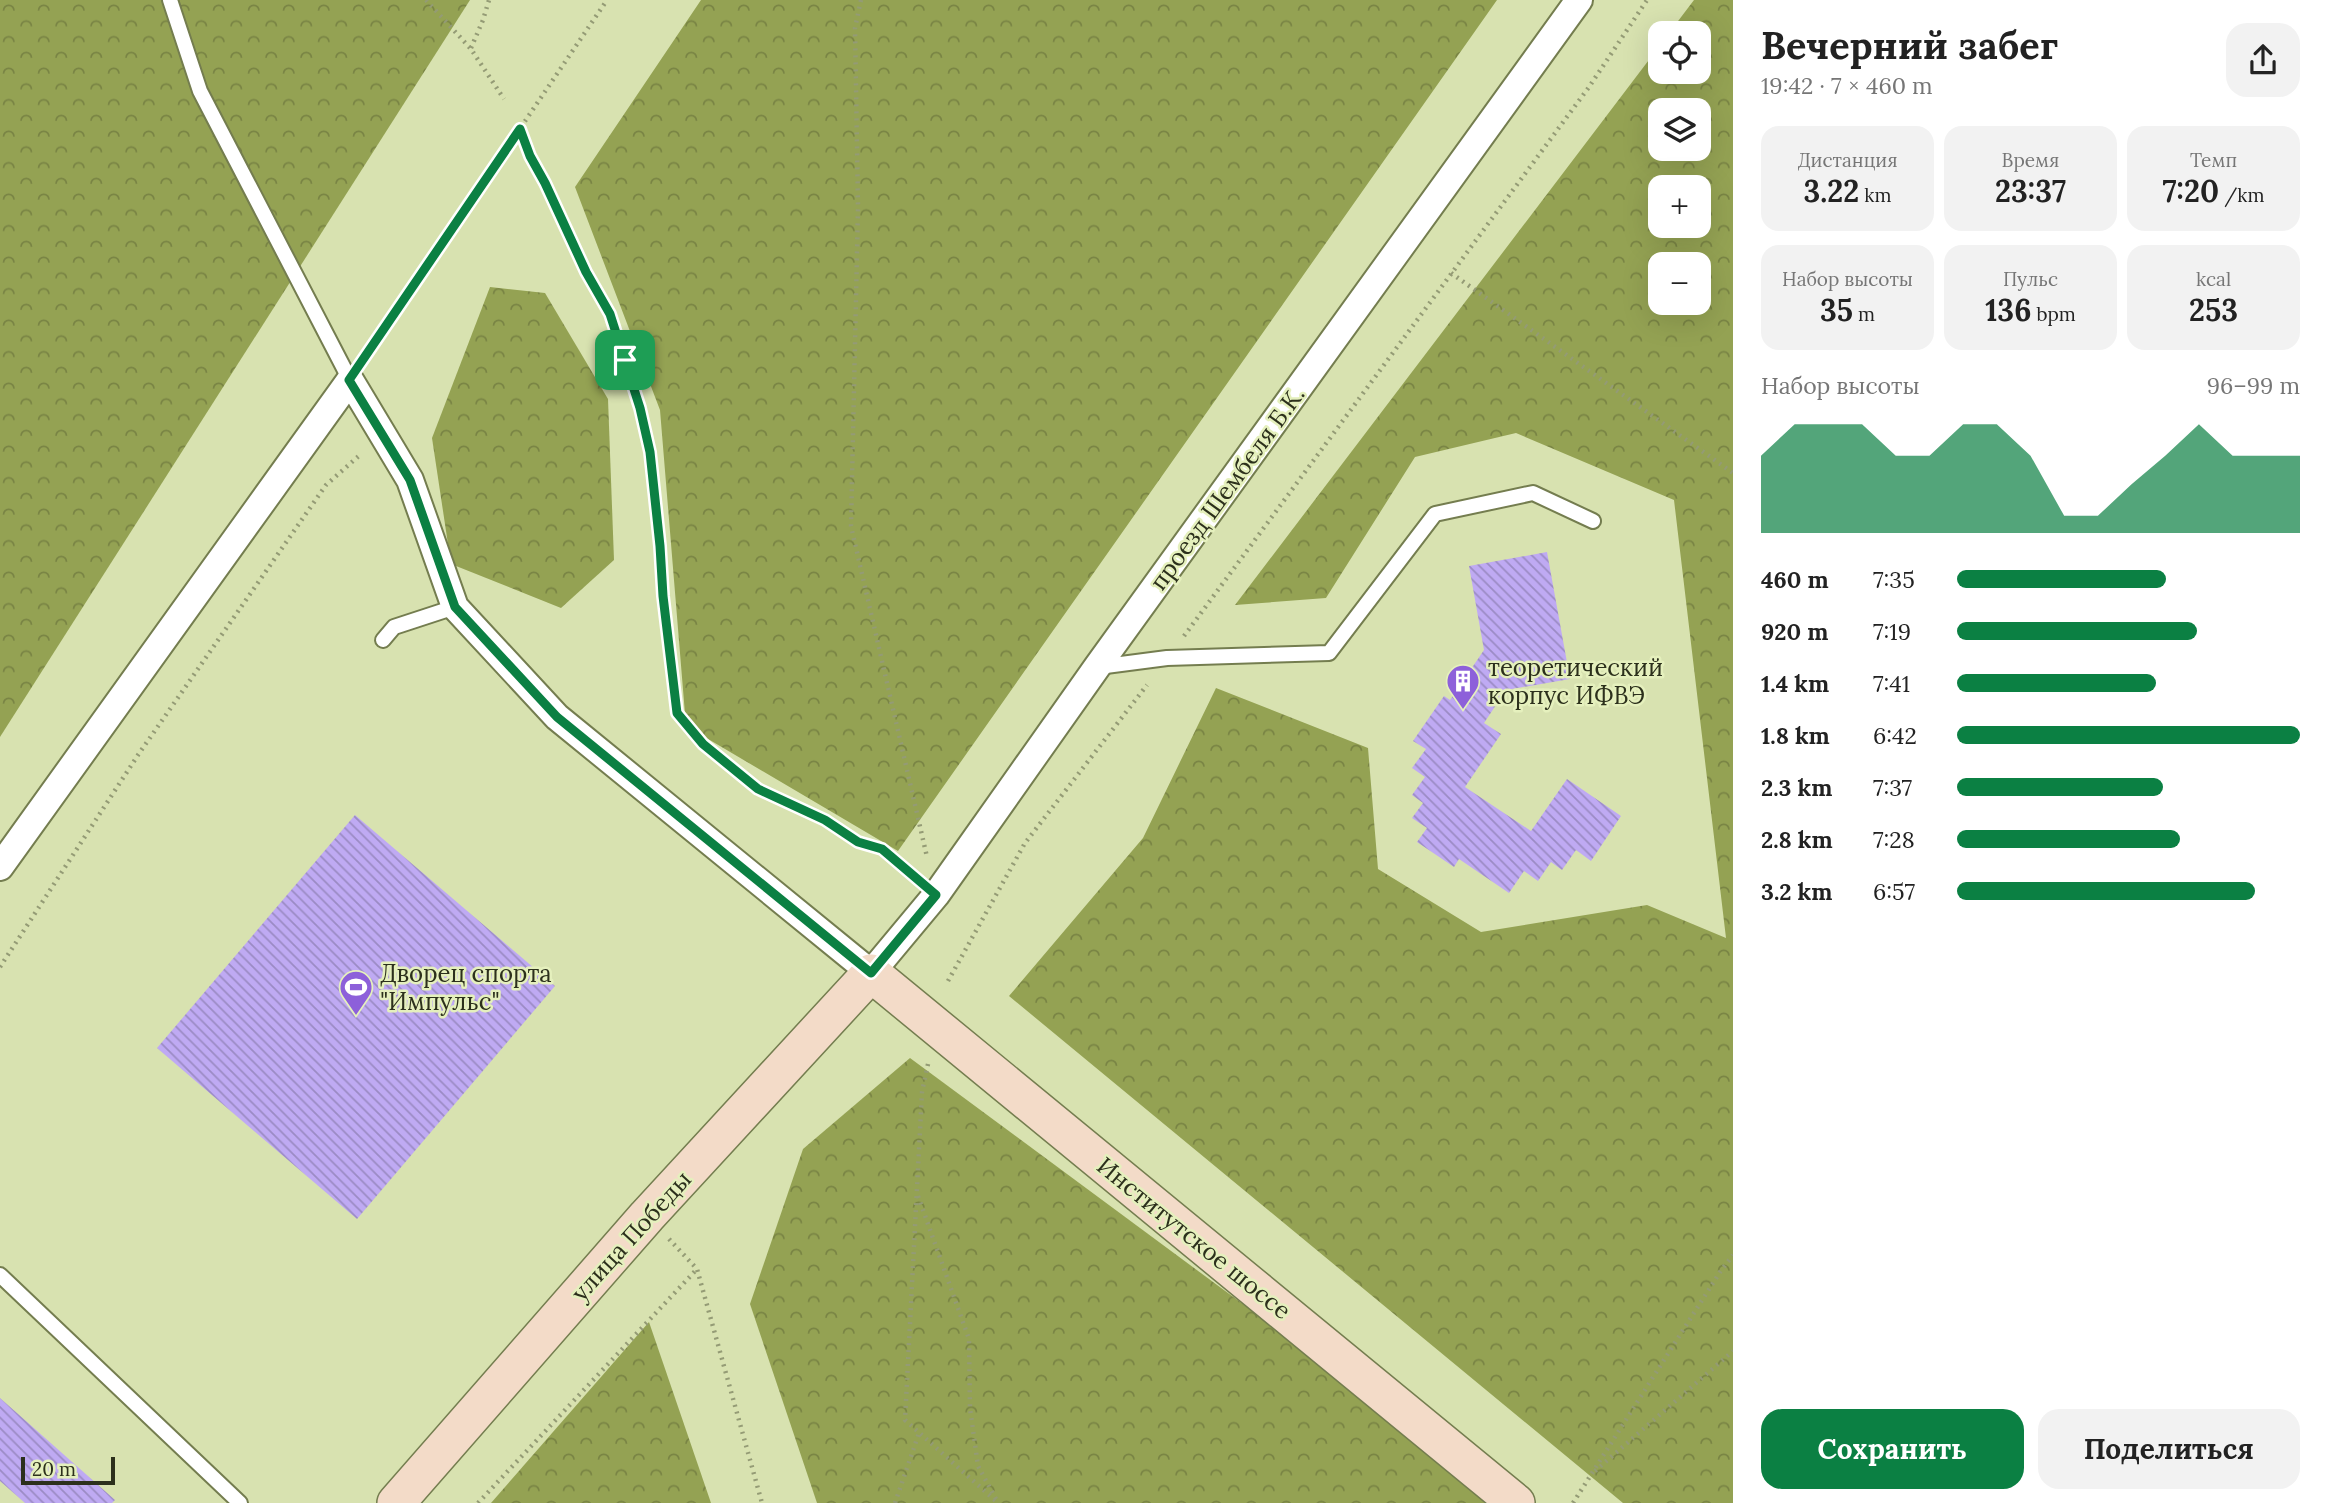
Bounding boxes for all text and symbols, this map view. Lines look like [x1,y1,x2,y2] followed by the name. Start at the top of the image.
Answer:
[1648,21,1711,315] map controls
[1648,21,1711,84] button: locate
[1761,21,2059,69] text: Вечерний забег
[2226,23,2300,97] button: share
[1761,71,1933,100] text: 19:42 · 7 × 460 m
[1648,98,1711,161] button: layers
[1797,148,1898,172] text: Дистанция
[2002,148,2059,172] text: Время
[2190,148,2237,172] text: Темп
[1804,172,1859,210] text: 3.22
[1995,172,2066,210] text: 23:37
[2163,172,2219,210] text: 7:20
[1648,175,1711,238] button: +
[1859,183,1891,207] text: km
[2219,183,2264,207] text: /km
[1648,252,1711,315] button: −
[1782,267,1913,291] text: Набор высоты
[2003,267,2058,291] text: Пульс
[2196,267,2231,291] text: kcal
[1820,291,1853,329] text: 35
[1985,291,2031,329] text: 136
[2189,291,2238,329] text: 253
[1853,302,1875,326] text: m
[2031,302,2076,326] text: bpm
[595,330,655,390] pin
[606,341,644,379] icon: arrive
[1761,371,1919,400] text: Набор высоты
[2207,371,2300,400] text: 96–99 m
[1143,380,1311,596] street label: проезд Шембеля Б.К.
[1761,565,1829,594] text: 460 m
[1873,565,1915,594] text: 7:35
[1761,617,1828,646] text: 920 m
[1873,617,1911,646] text: 7:19
[1488,652,1663,711] place label: теоретический корпус ИФВЭ
[1444,662,1482,711] building icon: теоретический корпус ИФВЭ
[1761,669,1829,698] text: 1.4 km
[1873,669,1910,698] text: 7:41
[1761,721,1830,750] text: 1.8 km
[1873,721,1917,750] text: 6:42
[1761,773,1832,802] text: 2.3 km
[1873,773,1912,802] text: 7:37
[1761,825,1833,854] text: 2.8 km
[1873,825,1915,854] text: 7:28
[1761,877,1832,906] text: 3.2 km
[1873,877,1915,906] text: 6:57
[380,958,552,1017] place label: Дворец спорта "Импульс"
[337,968,375,1017] sports icon: Дворец спорта "Импульс"
[1091,1150,1297,1326] street label: Институтское шоссе
[564,1164,698,1308] street label: улица Победы
[1761,1409,2024,1489] button: Сохранить
[2038,1409,2300,1489] button: Поделиться
[21,1454,116,1486] scale bar
[32,1457,76,1481] text: 20 m

